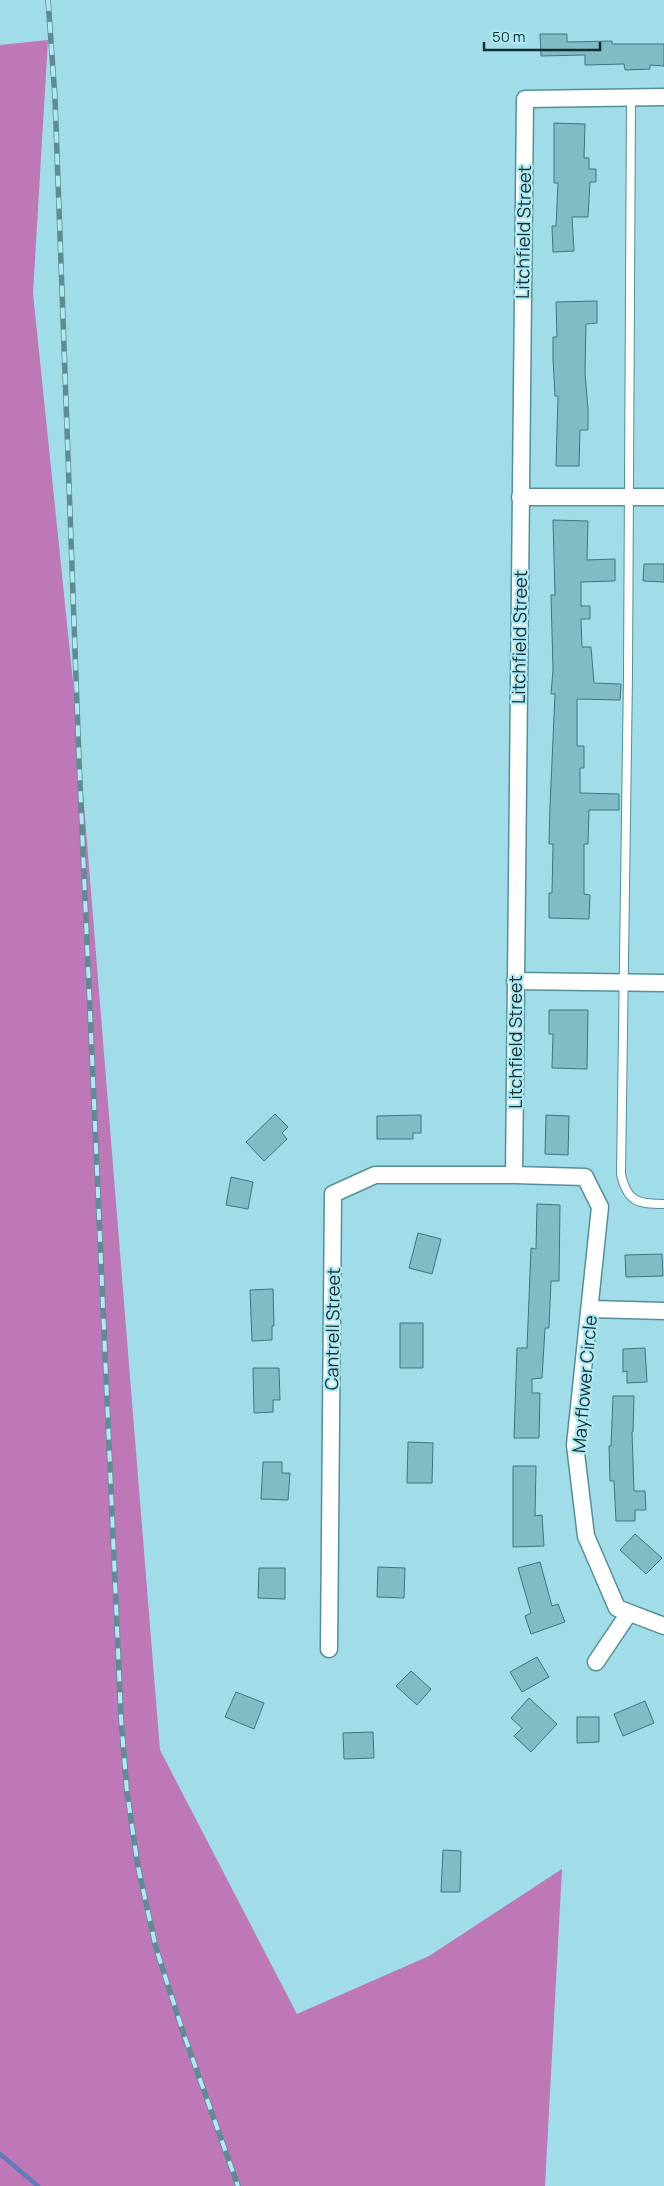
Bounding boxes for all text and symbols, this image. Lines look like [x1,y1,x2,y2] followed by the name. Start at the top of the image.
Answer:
[484,20,600,52] scale bar
[492,26,526,47] text: 50 m
[510,165,536,299] street label: Litchfield Street
[506,570,532,704] street label: Litchfield Street
[503,975,527,1109] street label: Litchfield Street
[319,1268,345,1390] street label: Cantrell Street
[566,1314,602,1454] street label: Mayflower Circle

